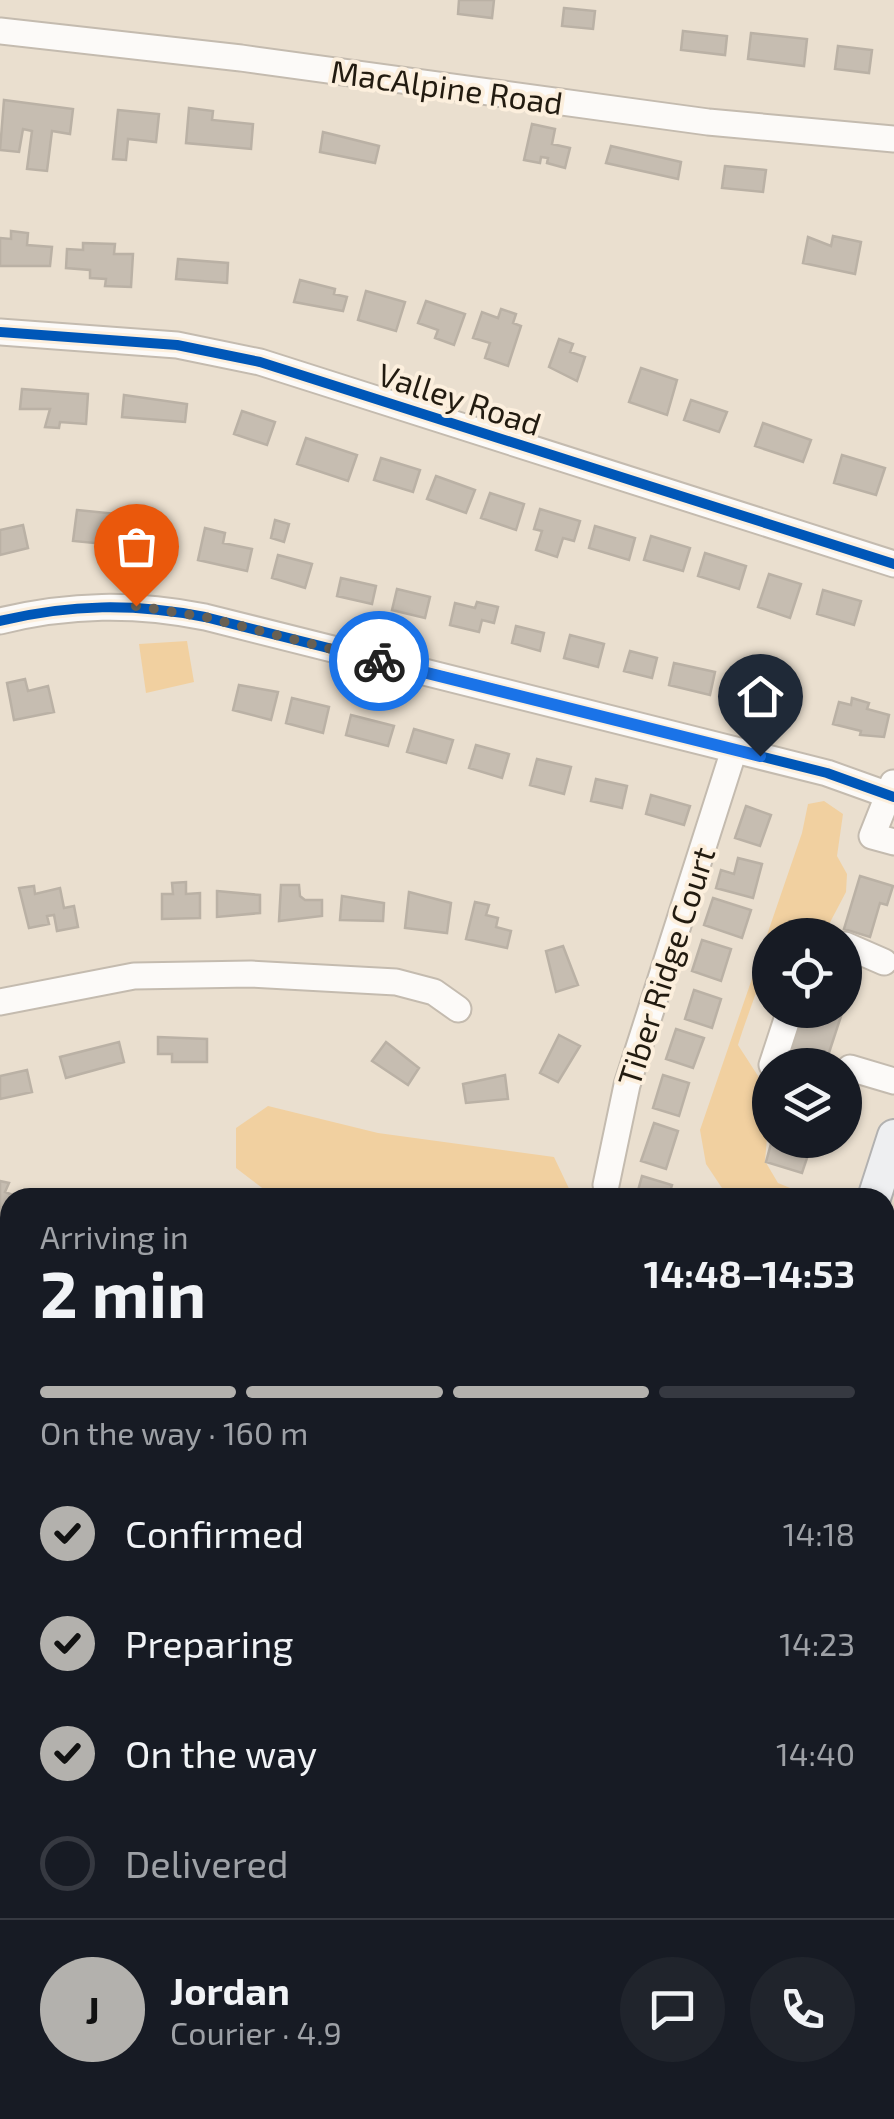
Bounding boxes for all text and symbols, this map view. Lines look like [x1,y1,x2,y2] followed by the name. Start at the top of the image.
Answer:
[329,51,565,121] street label: MacAlpine Road
[374,354,546,442] street label: Valley Road
[94,504,179,607] pin
[109,519,164,574] icon: bag
[329,611,429,711] courier
[352,634,407,689] icon: bike
[718,654,803,757] pin
[733,669,788,724] icon: home
[608,842,722,1090] street label: Tiber Ridge Court
[752,918,862,1158] map controls
[752,918,862,1028] button: locate
[752,1048,862,1158] button: layers
[40,1217,189,1255] text: Arriving in
[644,1250,855,1296] text: 14:48–14:53
[40,1253,206,1331] text: 2 min
[40,1413,308,1451] text: On the way · 160 m
[40,1506,95,1561] icon: check
[125,1510,304,1556] text: Confirmed
[783,1514,855,1552] text: 14:18
[40,1616,95,1671] icon: check
[125,1620,293,1666] text: Preparing
[779,1624,855,1662] text: 14:23
[40,1726,95,1781] icon: check
[125,1730,317,1776] text: On the way
[776,1734,855,1772] text: 14:40
[125,1840,289,1886] text: Delivered
[620,1957,725,2062] button: chat
[750,1957,855,2062] button: phone
[170,1967,290,2013] text: Jordan
[85,1986,100,2032] text: J
[170,2013,342,2051] text: Courier · 4.9

